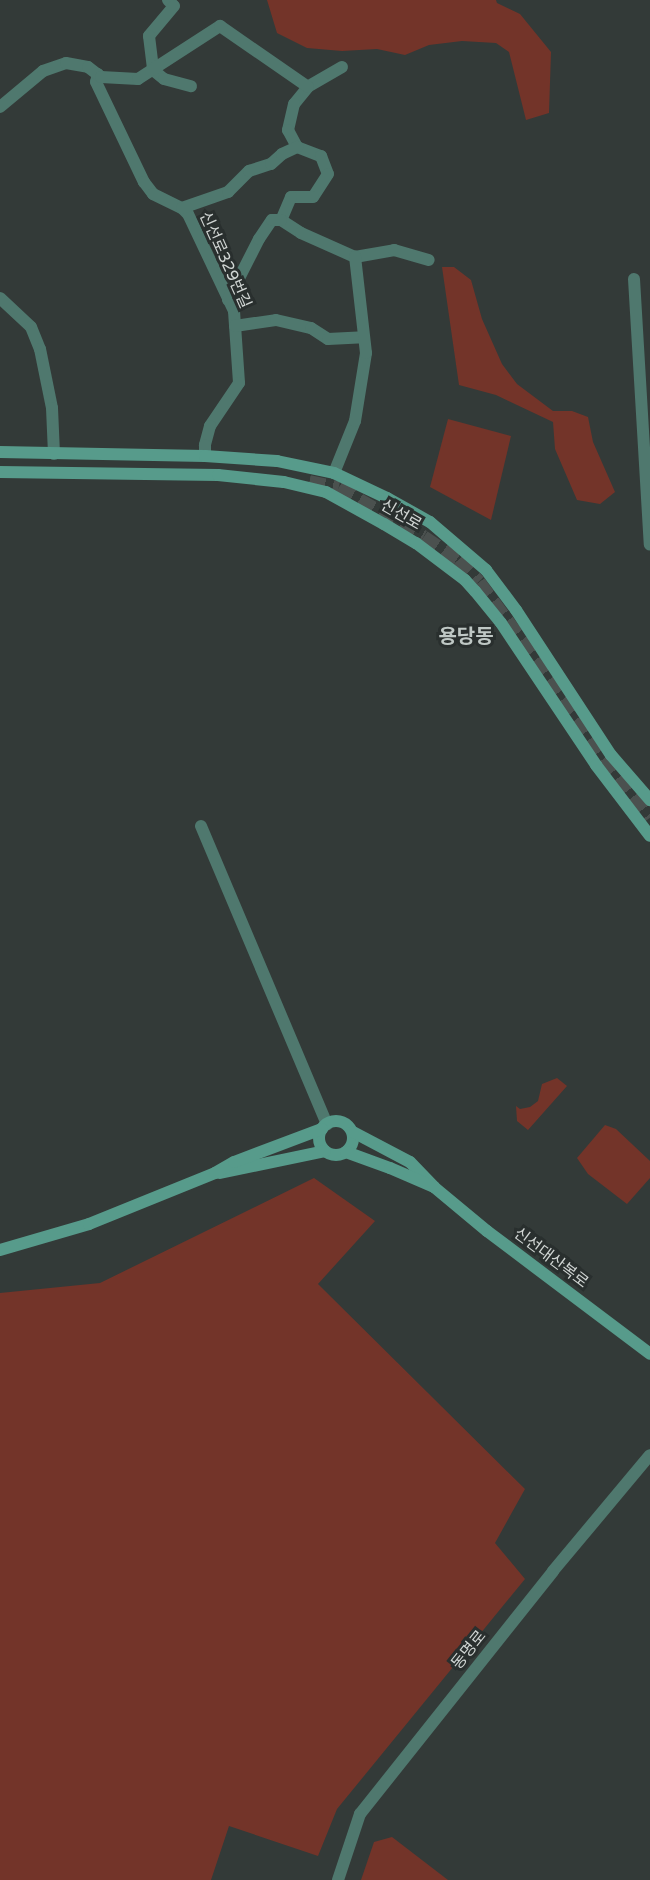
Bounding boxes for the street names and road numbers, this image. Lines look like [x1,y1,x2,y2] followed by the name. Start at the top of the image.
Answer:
[195,209,255,311] street label: 신선로329번길
[377,496,425,534] street label: 신선로
[510,1224,592,1292] street label: 신선대산복로
[448,1627,490,1673] street label: 동명로

